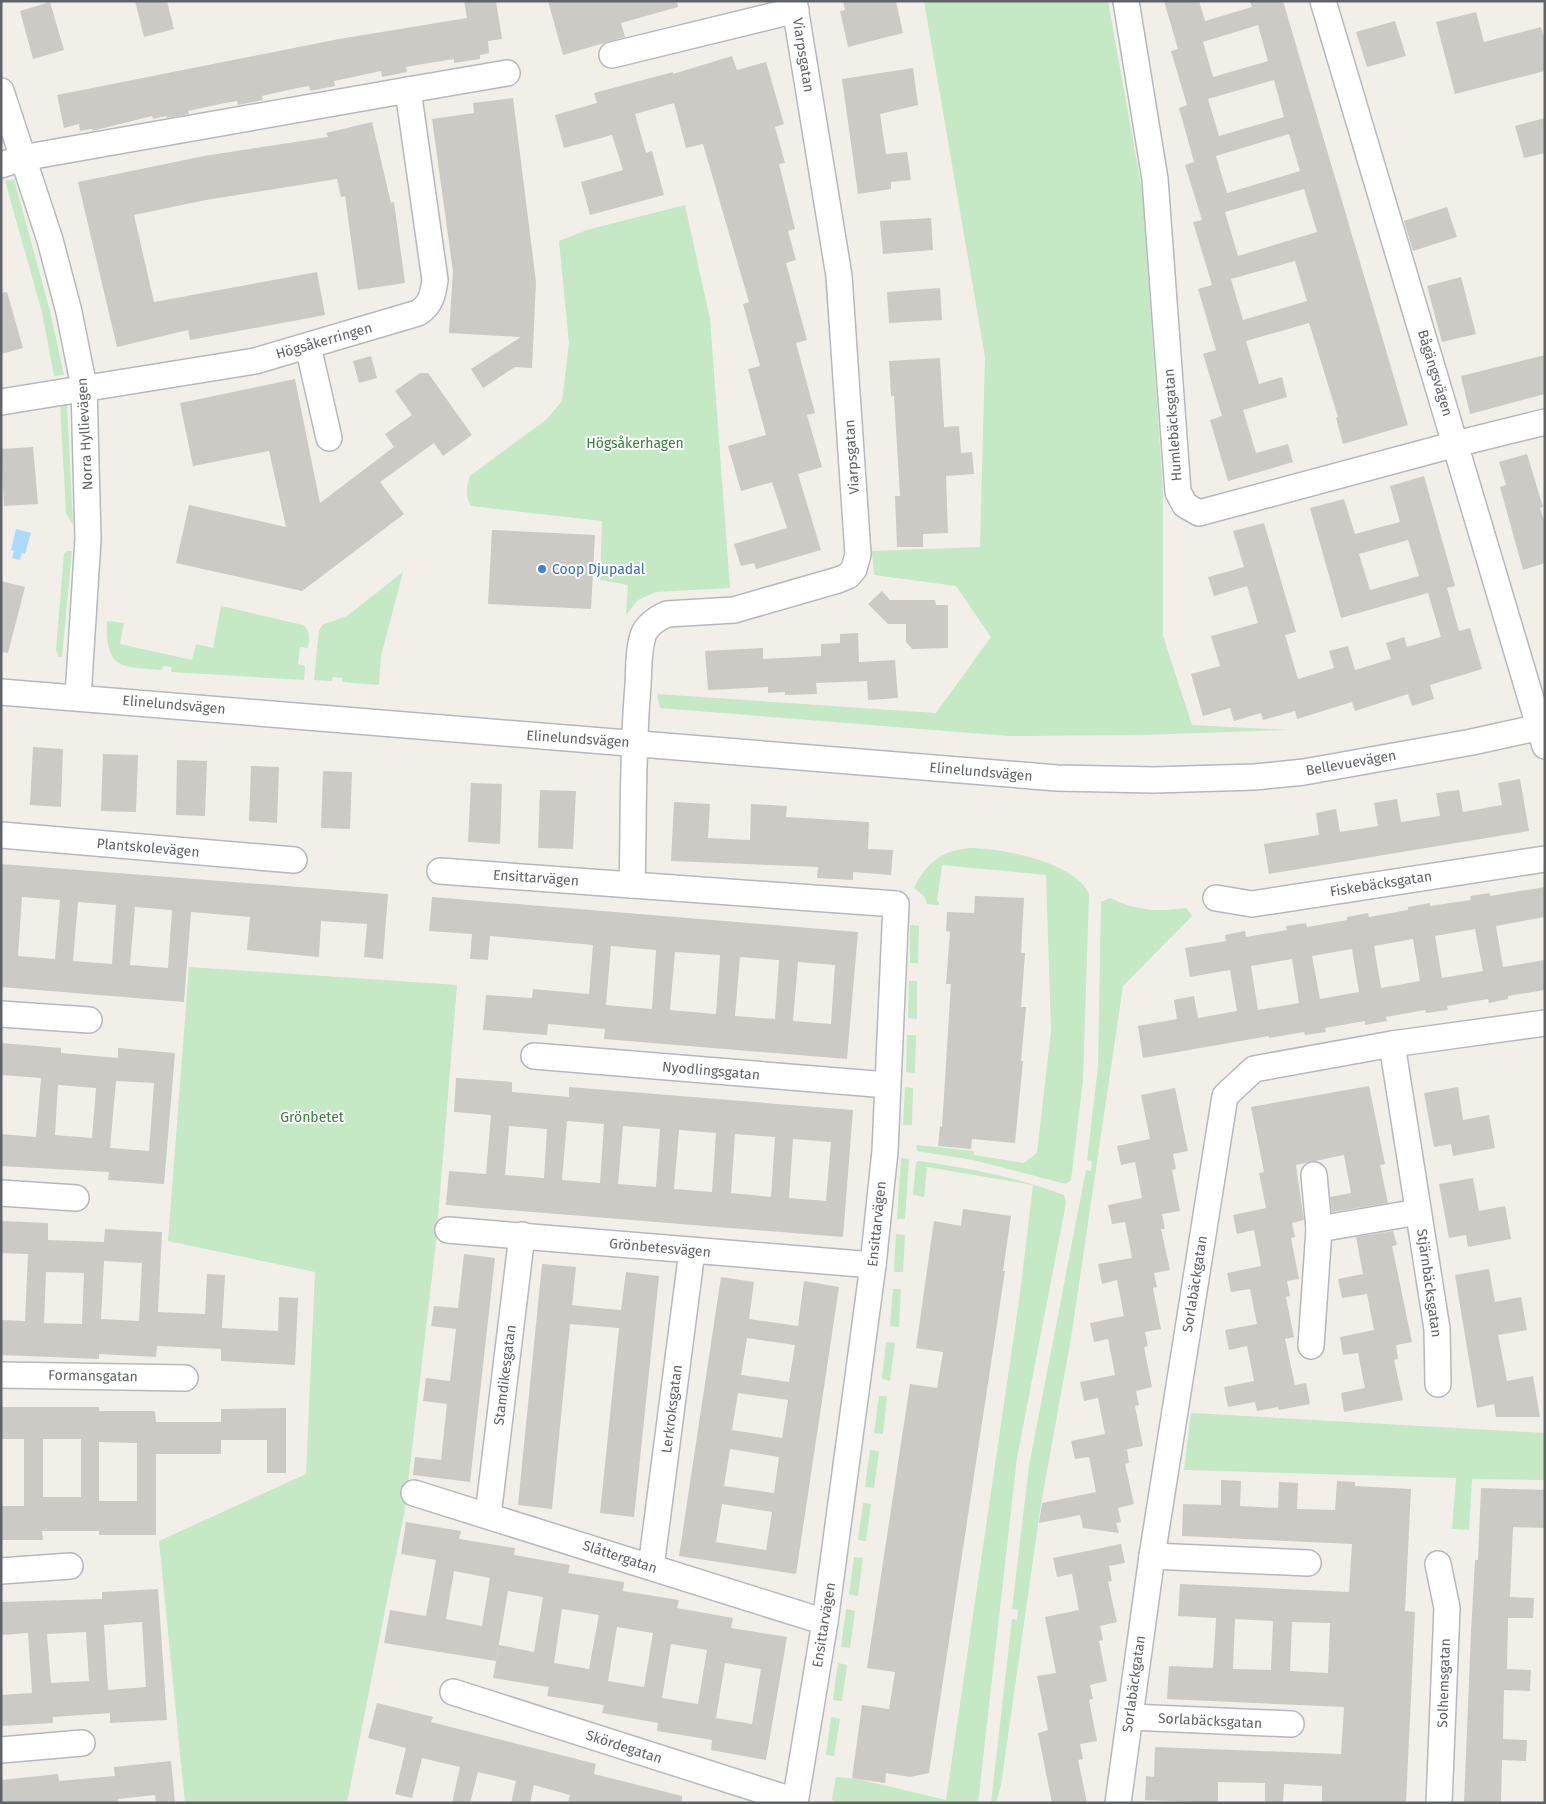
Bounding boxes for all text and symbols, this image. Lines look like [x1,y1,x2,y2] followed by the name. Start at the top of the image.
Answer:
[789,17,817,93] street label: Viarpsgatan
[274,319,374,363] street label: Högsåkerringen
[1414,328,1456,418] street label: Bågängsvägen
[1161,368,1185,482] street label: Humlebäcksgatan
[74,377,96,491] street label: Norra Hyllievägen
[841,419,863,495] street label: Viarpsgatan
[586,435,684,452] park label: Högsåkerhagen
[552,561,645,578] place label: Coop Djupadal
[536,563,548,575] marker: Coop Djupadal
[122,692,226,718] street label: Elinelundsvägen
[526,727,630,751] street label: Elinelundsvägen
[1304,747,1398,779] street label: Bellevuevägen
[929,759,1033,785] street label: Elinelundsvägen
[96,835,200,861] street label: Plantskolevägen
[492,867,580,889] street label: Ensittarvägen
[1329,868,1433,900] street label: Fiskebäcksgatan
[661,1058,761,1084] street label: Nyodlingsgatan
[280,1109,345,1126] park label: Grönbetet
[864,1180,890,1268] street label: Ensittarvägen
[1413,1228,1445,1338] street label: Stjärnbäcksgatan
[1179,1234,1211,1334] street label: Sorlabäckgatan
[608,1235,712,1261] street label: Grönbetesvägen
[490,1324,520,1426] street label: Stamdikesgatan
[658,1364,686,1454] street label: Lerkroksgatan
[48,1367,138,1385] street label: Formansgatan
[581,1537,659,1577] street label: Slåttergatan
[809,1581,839,1669] street label: Ensittarvägen
[1119,1634,1149,1734] street label: Sorlabäckgatan
[1434,1638,1454,1728] street label: Solhemsgatan
[1157,1710,1263,1732] street label: Sorlabäcksgatan
[584,1727,664,1767] street label: Skördegatan

